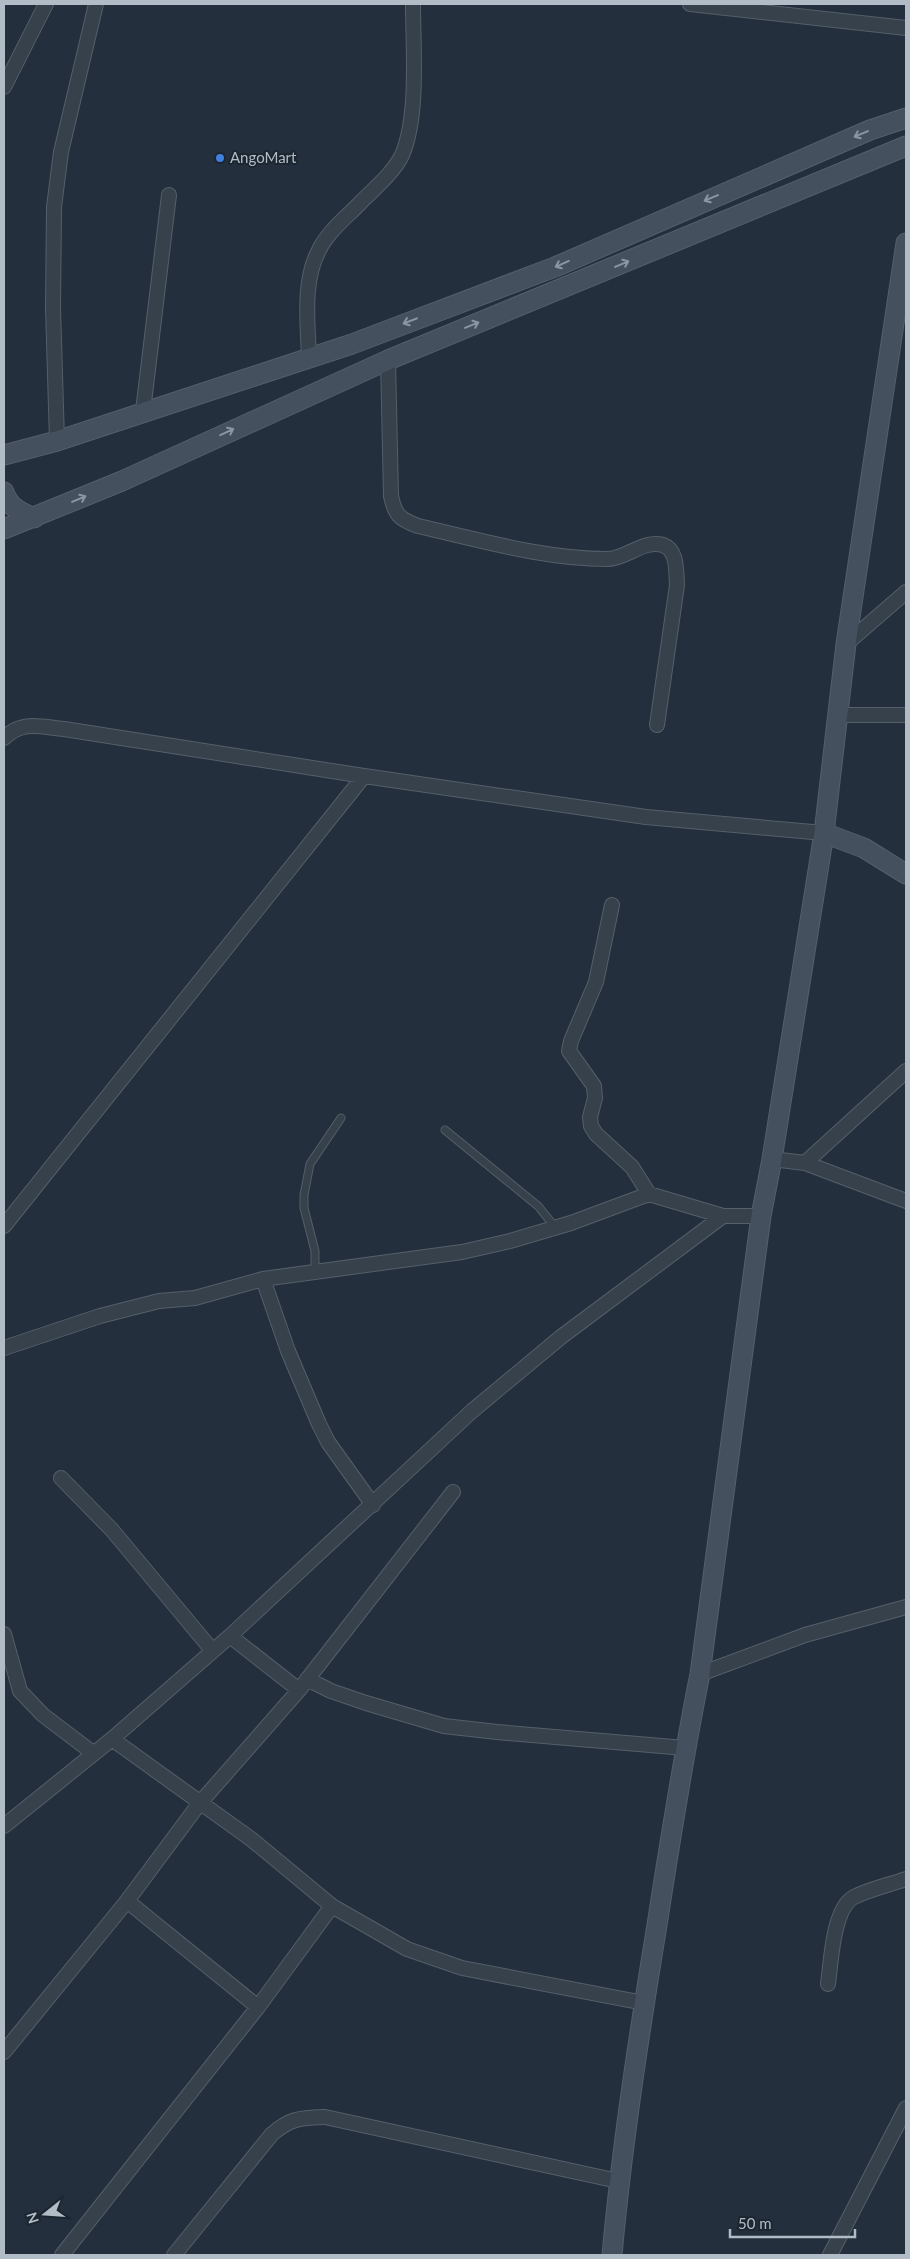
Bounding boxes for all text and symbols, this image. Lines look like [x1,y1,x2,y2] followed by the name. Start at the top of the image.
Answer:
[854,130,869,140] one-way arrow
[230,148,297,166] place label: AngoMart
[214,152,226,164] marker: AngoMart
[704,194,719,204] one-way arrow
[614,258,629,268] one-way arrow
[555,259,570,269] one-way arrow
[403,317,419,326] one-way arrow
[464,319,479,329] one-way arrow
[219,427,234,436] one-way arrow
[71,494,86,503] one-way arrow
[20,2189,70,2239] north arrow
[730,2206,855,2238] scale bar
[22,2210,42,2226] text: N
[738,2214,772,2232] text: 50 m

